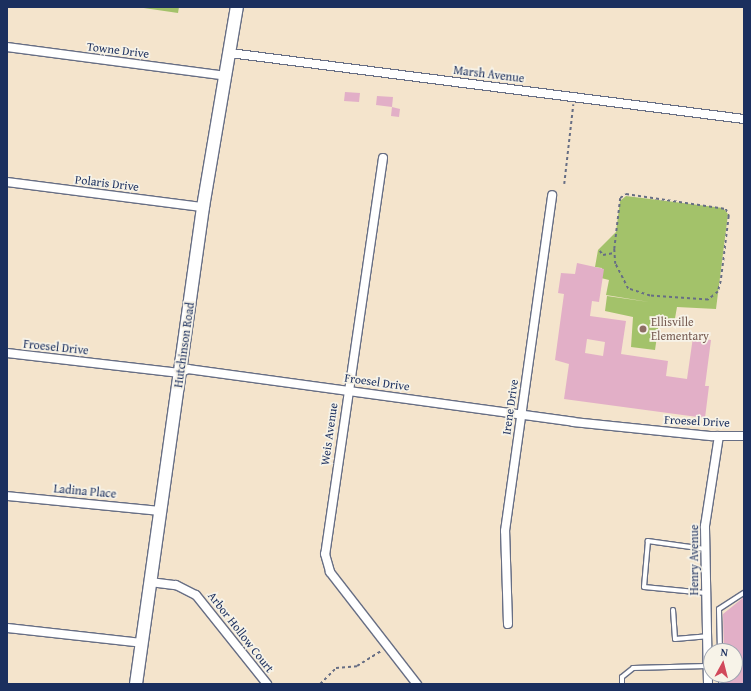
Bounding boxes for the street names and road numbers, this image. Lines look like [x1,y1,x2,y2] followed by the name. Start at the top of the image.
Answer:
[86,39,150,61] street label: Towne Drive
[453,62,525,86] street label: Marsh Avenue
[74,172,140,194] street label: Polaris Drive
[171,301,197,389] street label: Hutchinson Road
[23,336,89,358] street label: Froesel Drive
[343,370,411,394] street label: Froesel Drive
[499,378,521,436] street label: Irene Drive
[317,402,341,466] street label: Weis Avenue
[664,412,730,430] street label: Froesel Drive
[53,481,117,501] street label: Ladina Place
[687,525,701,595] street label: Henry Avenue
[205,589,277,675] street label: Arbor Hollow Court

